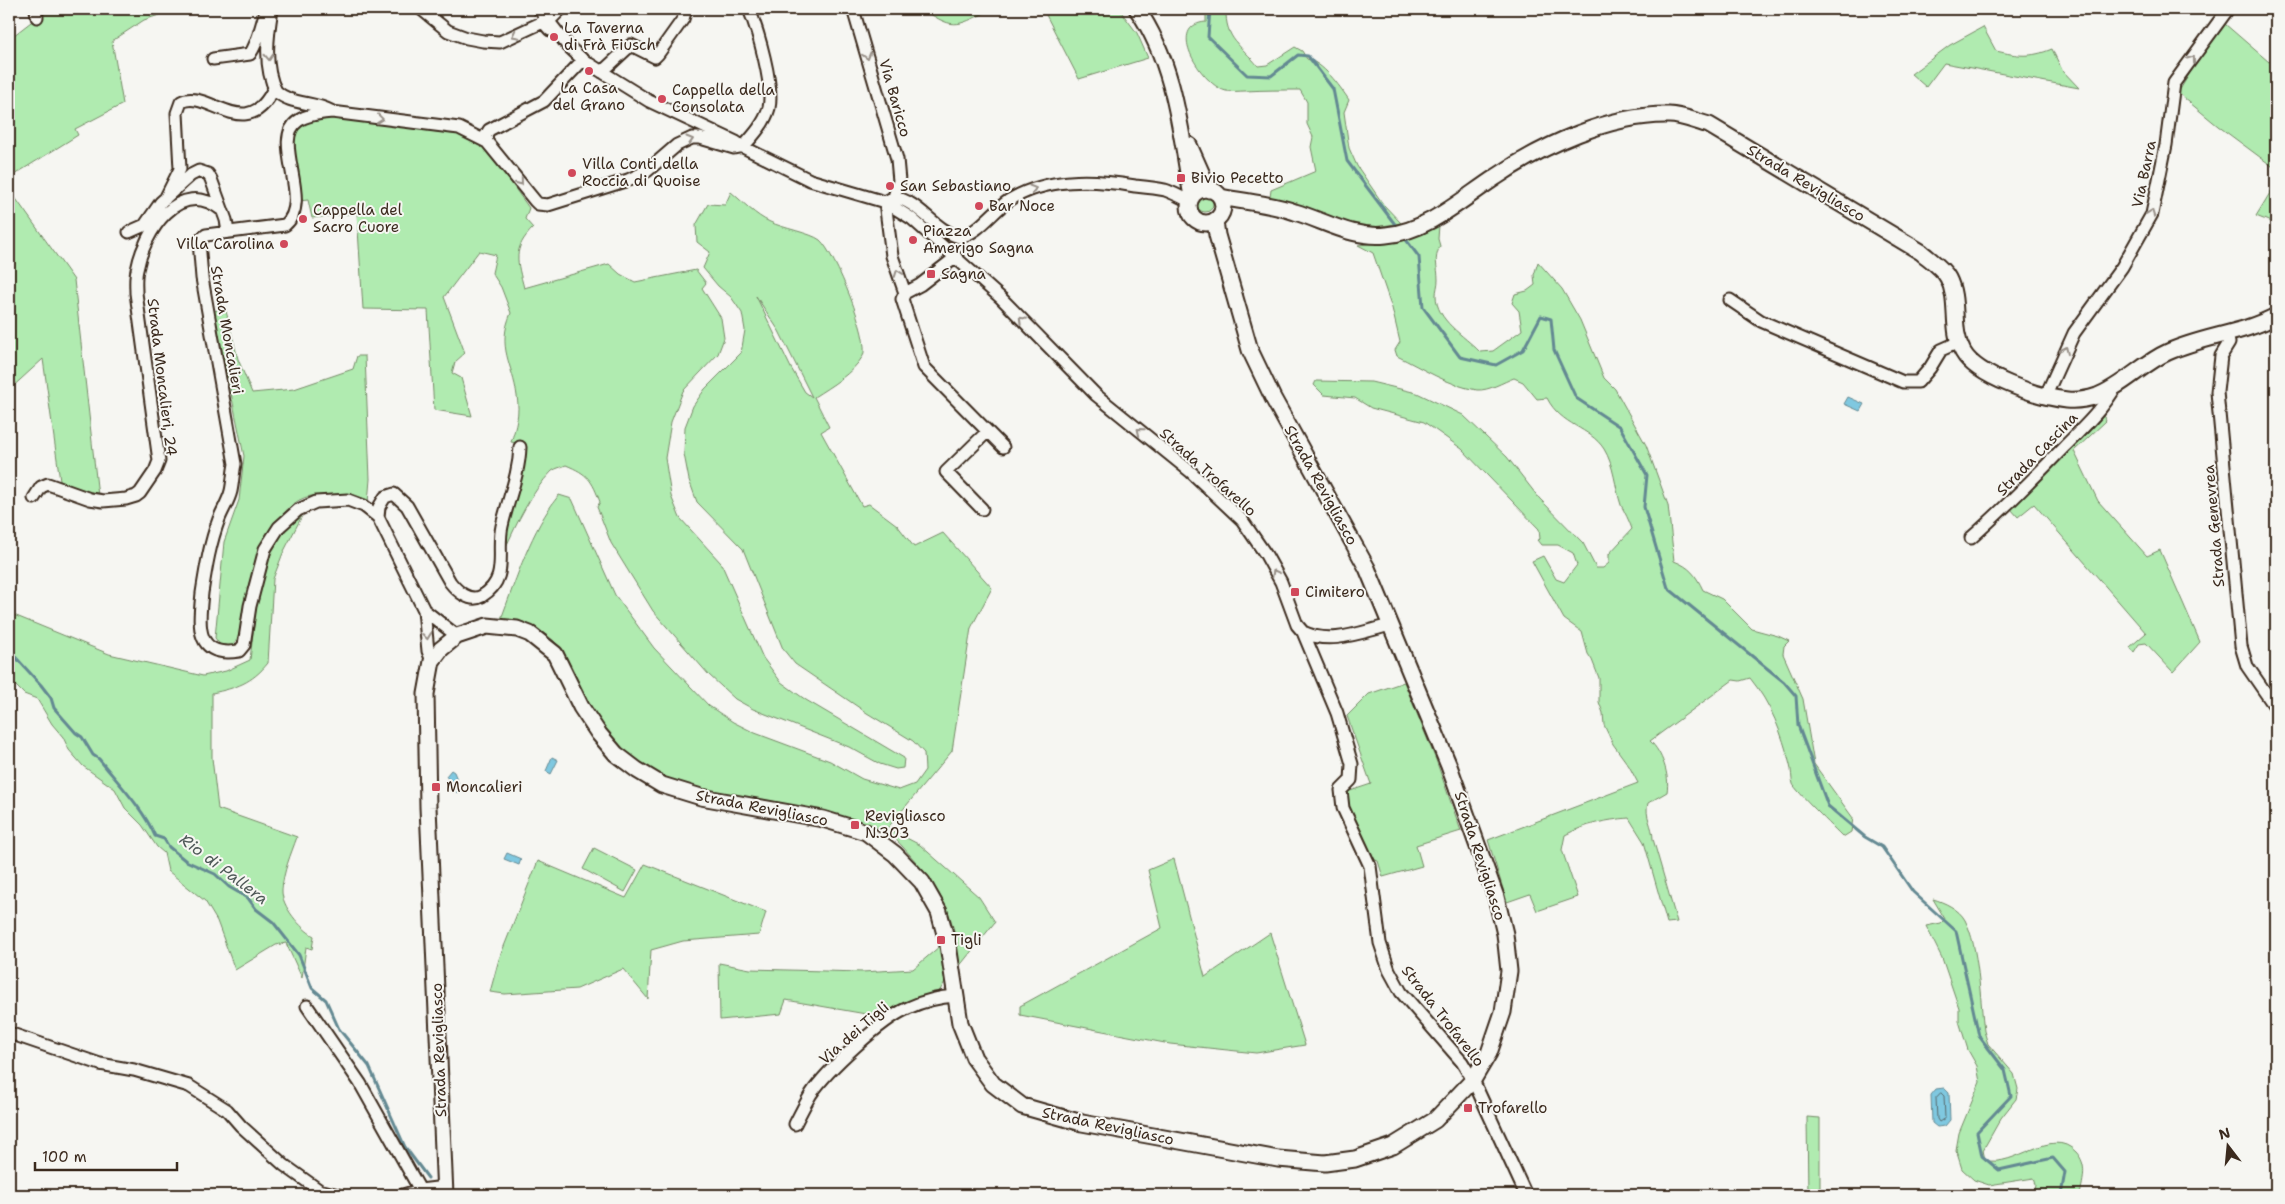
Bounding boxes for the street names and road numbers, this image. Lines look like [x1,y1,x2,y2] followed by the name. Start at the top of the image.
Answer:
[874,57,916,139] street label: Via Baricco
[2127,138,2161,210] street label: Via Barra
[1743,140,1869,226] street label: Strada Revigliasco
[206,264,248,396] street label: Strada Moncalieri
[142,297,182,457] street label: Strada Moncalieri, 24
[1992,407,2083,500] street label: Strada Cascina
[1280,421,1362,549] street label: Strada Revigliasco
[1155,423,1261,521] street label: Strada Trofarello
[2199,463,2229,588] street label: Strada Genevrea
[694,785,830,831] street label: Strada Revigliasco
[1450,789,1510,923] street label: Strada Revigliasco
[1397,961,1489,1071] street label: Strada Trofarello
[427,982,451,1118] street label: Strada Revigliasco
[815,997,893,1069] street label: Via dei Tigli
[1040,1102,1176,1150] street label: Strada Revigliasco

